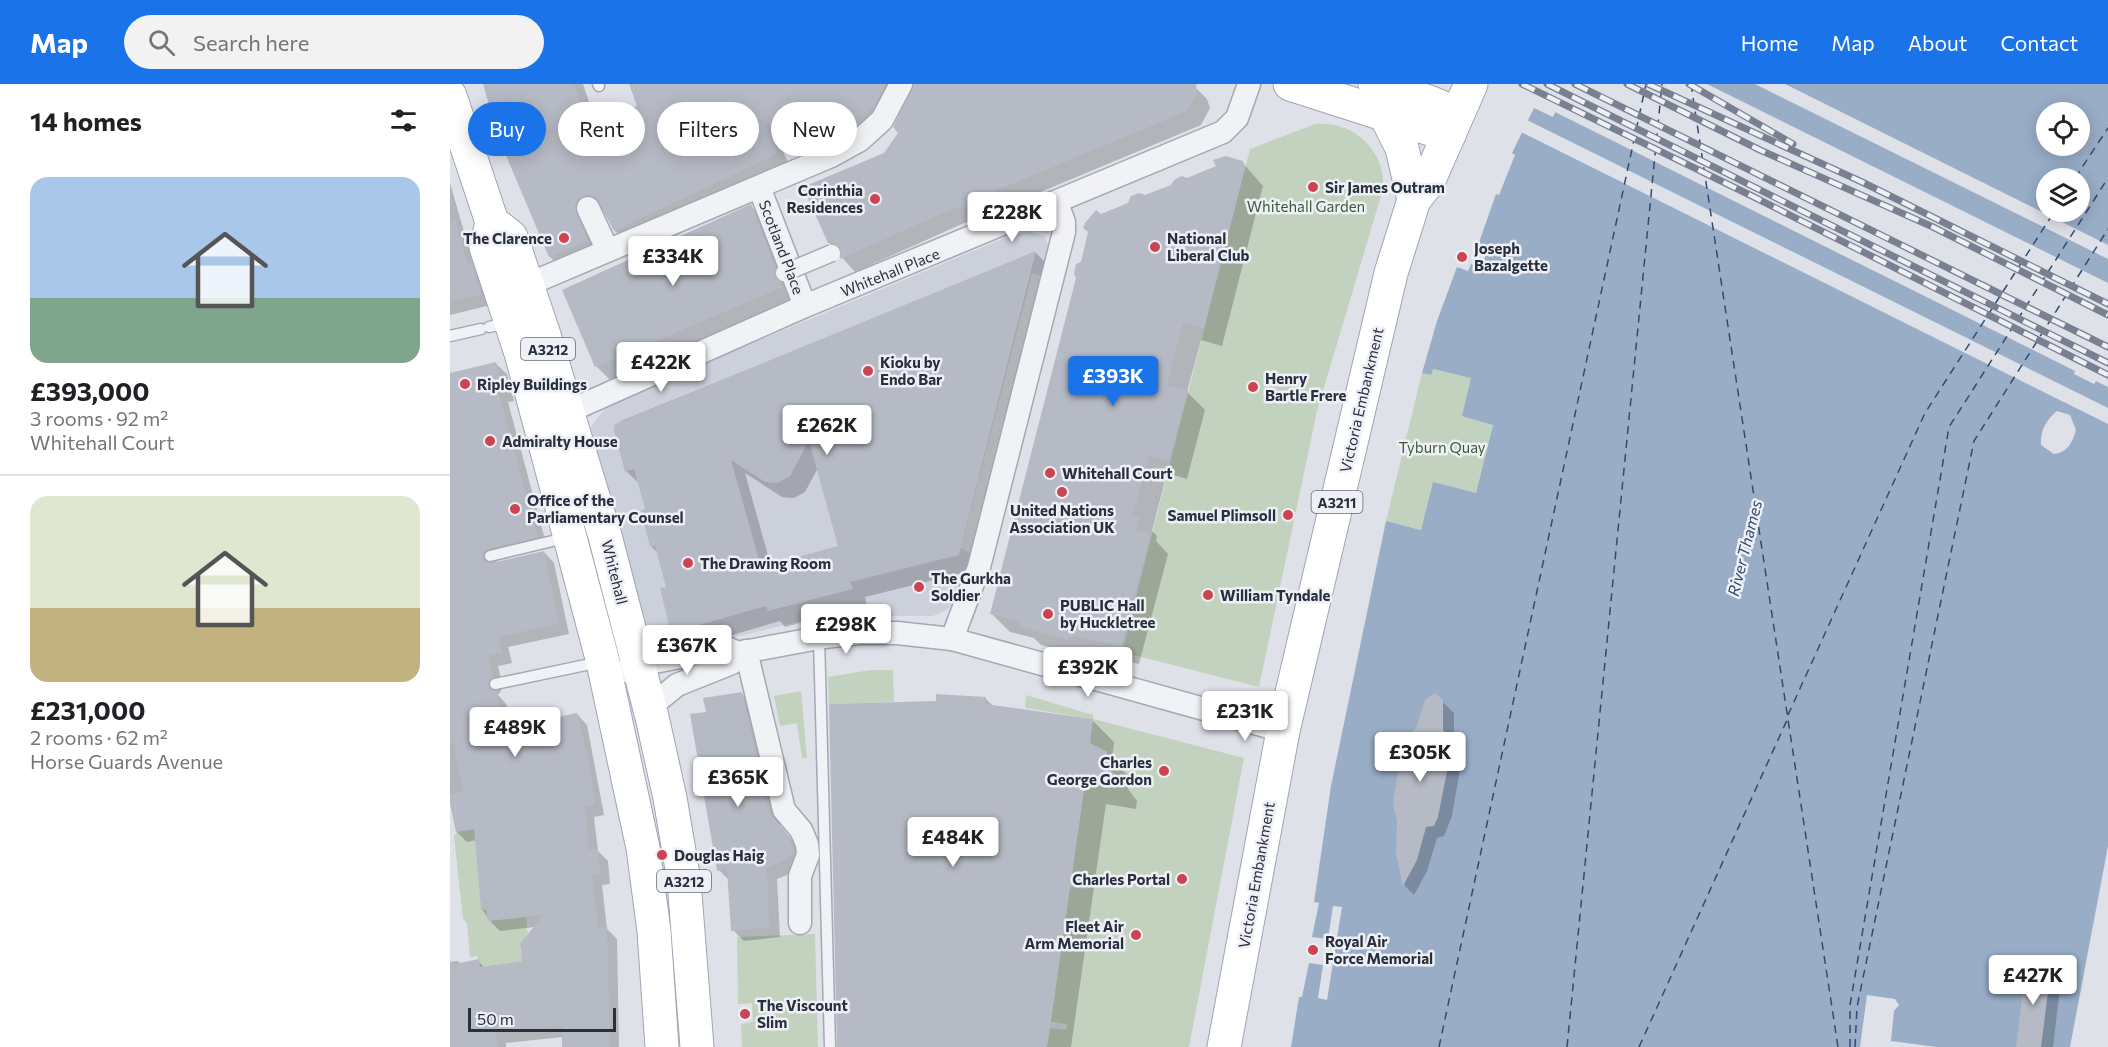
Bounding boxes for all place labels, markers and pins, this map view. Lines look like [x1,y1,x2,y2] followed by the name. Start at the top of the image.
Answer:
[1325,178,1445,196] place label: Sir James Outram
[1306,180,1320,194] marker: Sir James Outram
[787,181,863,216] place label: Corinthia Residences
[868,192,882,206] marker: Corinthia Residences
[970,192,1054,243] pin: £228K
[463,229,552,247] place label: The Clarence
[1167,229,1249,264] place label: National Liberal Club
[557,231,571,245] marker: The Clarence
[631,236,715,287] pin: £334K
[1474,239,1548,274] place label: Joseph Bazalgette
[1148,240,1162,254] marker: National Liberal Club
[1455,250,1469,264] marker: Joseph Bazalgette
[619,342,703,393] pin: £422K
[880,353,942,388] place label: Kioku by Endo Bar
[1071,356,1155,407] pin: £393K
[861,364,875,378] marker: Kioku by Endo Bar
[1265,369,1347,404] place label: Henry Bartle Frere
[477,375,587,393] place label: Ripley Buildings
[458,377,472,391] marker: Ripley Buildings
[1246,380,1260,394] marker: Henry Bartle Frere
[785,405,869,456] pin: £262K
[502,432,618,450] place label: Admiralty House
[483,434,497,448] marker: Admiralty House
[1062,464,1173,482] place label: Whitehall Court
[1043,466,1057,480] marker: Whitehall Court
[1055,485,1069,499] marker: United Nations Association UK
[527,491,684,526] place label: Office of the Parliamentary Counsel
[1009,501,1115,536] place label: United Nations Association UK
[508,502,522,516] marker: Office of the Parliamentary Counsel
[1167,506,1276,524] place label: Samuel Plimsoll
[1281,508,1295,522] marker: Samuel Plimsoll
[700,554,831,572] place label: The Drawing Room
[681,556,695,570] marker: The Drawing Room
[931,569,1011,604] place label: The Gurkha Soldier
[912,580,926,594] marker: The Gurkha Soldier
[1220,586,1331,604] place label: William Tyndale
[1201,588,1215,602] marker: William Tyndale
[1060,596,1156,631] place label: PUBLIC Hall by Huckletree
[804,604,888,655] pin: £298K
[1041,607,1055,621] marker: PUBLIC Hall by Huckletree
[645,625,729,676] pin: £367K
[1046,647,1130,698] pin: £392K
[1203,691,1287,742] pin: £231K
[473,707,557,758] pin: £489K
[1378,732,1462,783] pin: £305K
[1047,753,1152,788] place label: Charles George Gordon
[696,757,780,808] pin: £365K
[1157,764,1171,778] marker: Charles George Gordon
[911,817,995,868] pin: £484K
[674,846,764,864] place label: Douglas Haig
[655,848,669,862] marker: Douglas Haig
[1072,870,1170,888] place label: Charles Portal
[1175,872,1189,886] marker: Charles Portal
[1024,917,1124,952] place label: Fleet Air Arm Memorial
[1129,928,1143,942] marker: Fleet Air Arm Memorial
[1325,932,1433,967] place label: Royal Air Force Memorial
[1306,943,1320,957] marker: Royal Air Force Memorial
[1991,955,2075,1006] pin: £427K
[757,996,848,1031] place label: The Viscount Slim
[738,1007,752,1021] marker: The Viscount Slim

